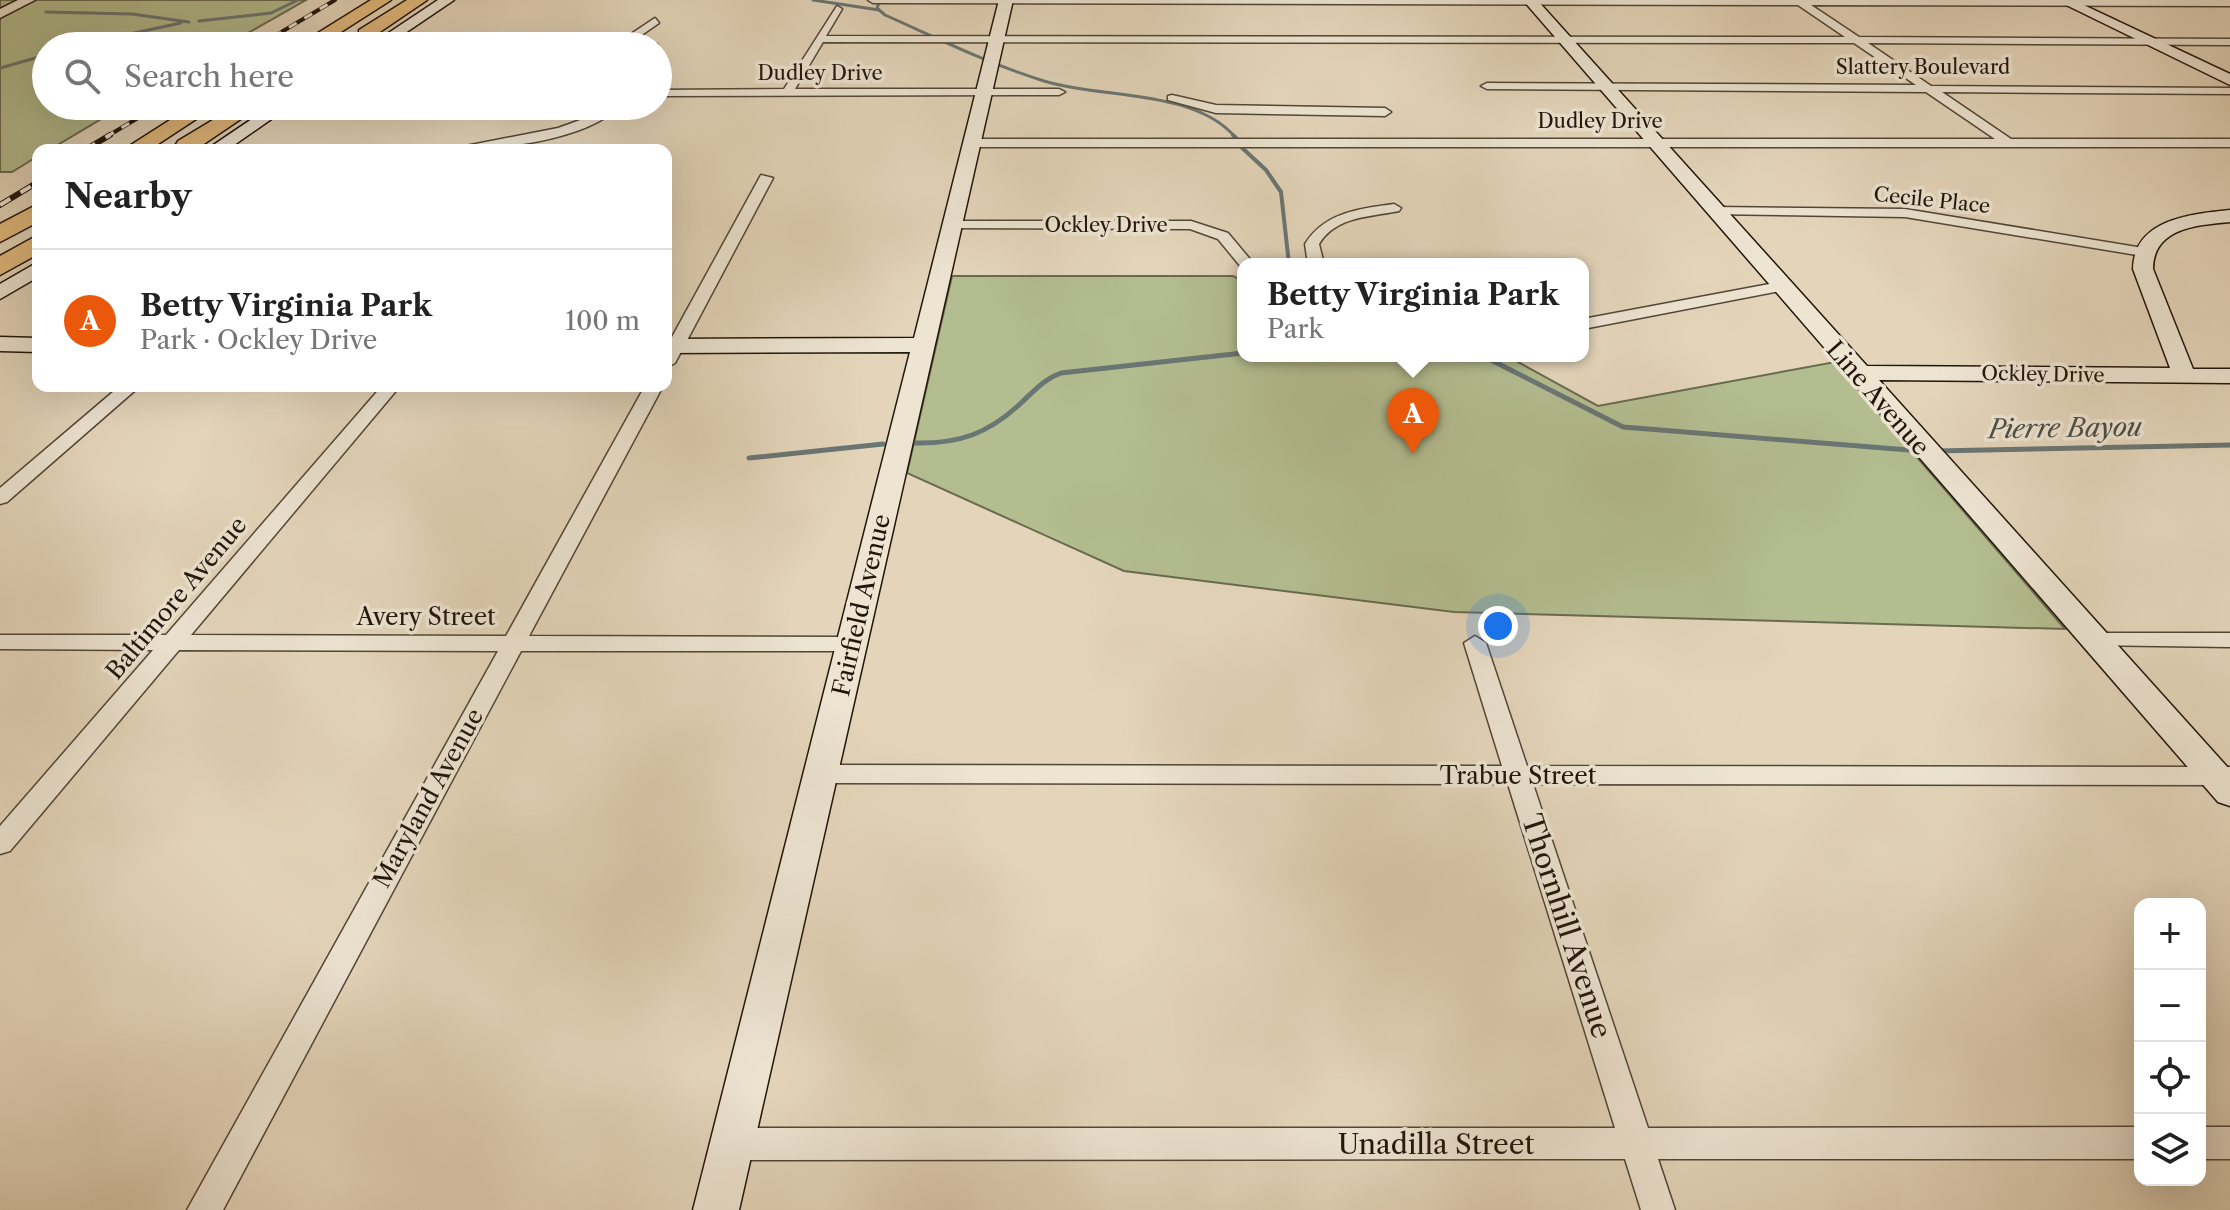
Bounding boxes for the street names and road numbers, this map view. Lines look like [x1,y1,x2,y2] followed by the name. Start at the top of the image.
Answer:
[1836,55,2010,79] street label: Slattery Boulevard
[757,61,883,85] street label: Dudley Drive
[1537,109,1663,133] street label: Dudley Drive
[1873,182,1991,218] street label: Cecile Place
[1044,213,1168,237] street label: Ockley Drive
[1820,335,1936,461] street label: Line Avenue
[1981,361,2105,387] street label: Ockley Drive
[100,511,252,685] street label: Baltimore Avenue
[826,511,896,699] street label: Fairfield Avenue
[355,602,496,631] street label: Avery Street
[367,703,489,893] street label: Maryland Avenue
[1440,761,1597,790] street label: Trabue Street
[1515,810,1619,1042] street label: Thornhill Avenue
[1338,1127,1534,1161] street label: Unadilla Street

